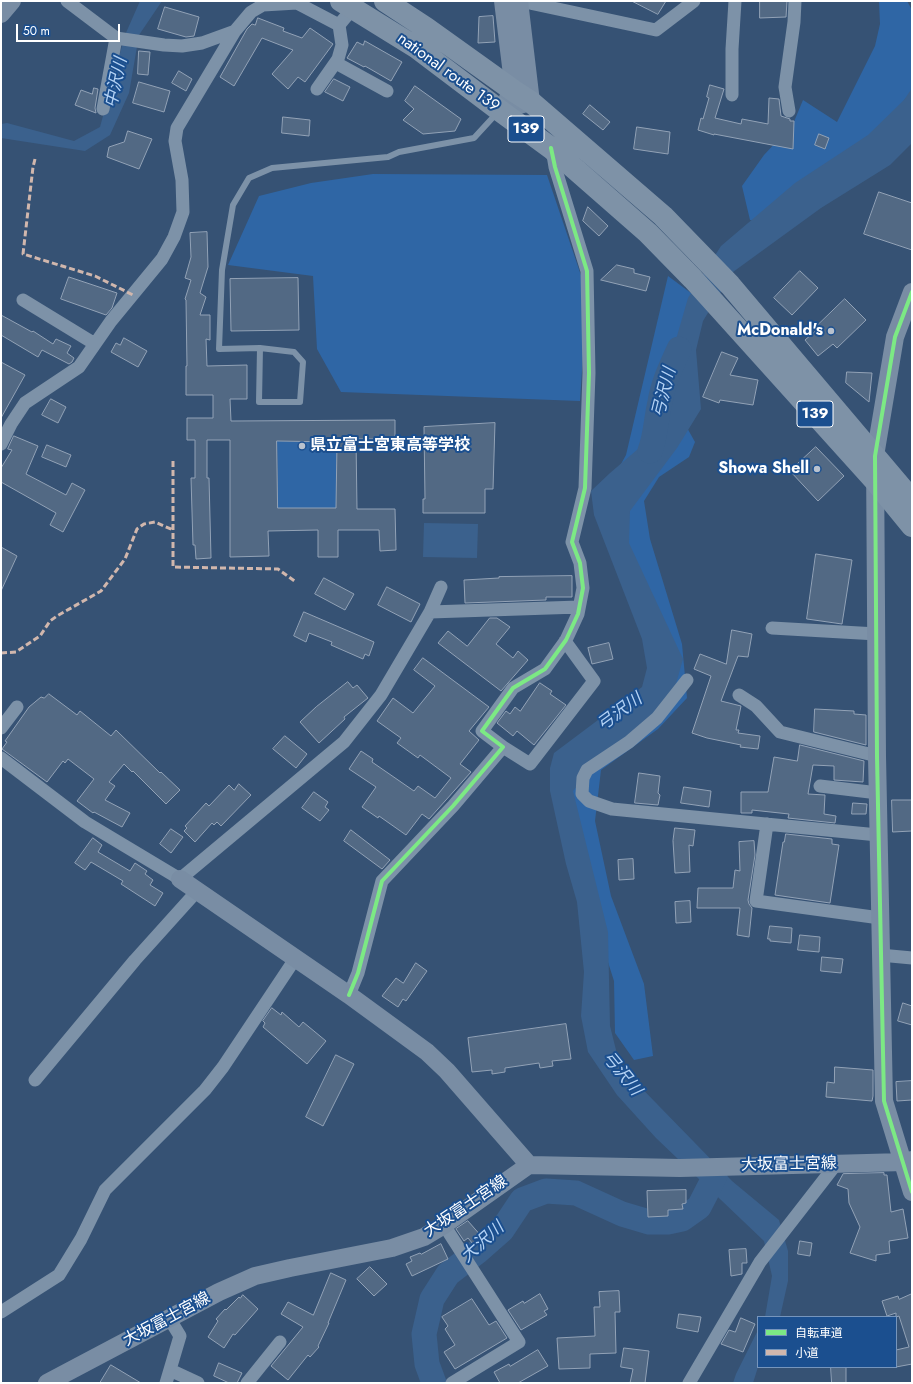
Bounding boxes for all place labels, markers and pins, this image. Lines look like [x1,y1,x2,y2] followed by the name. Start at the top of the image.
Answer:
[737,321,823,341] place label: McDonald's
[826,326,836,336] marker: McDonald's
[310,436,470,456] place label: 県立富士宮東高等学校
[297,441,307,451] marker: 県立富士宮東高等学校
[718,459,809,479] place label: Showa Shell
[812,464,822,474] marker: Showa Shell

